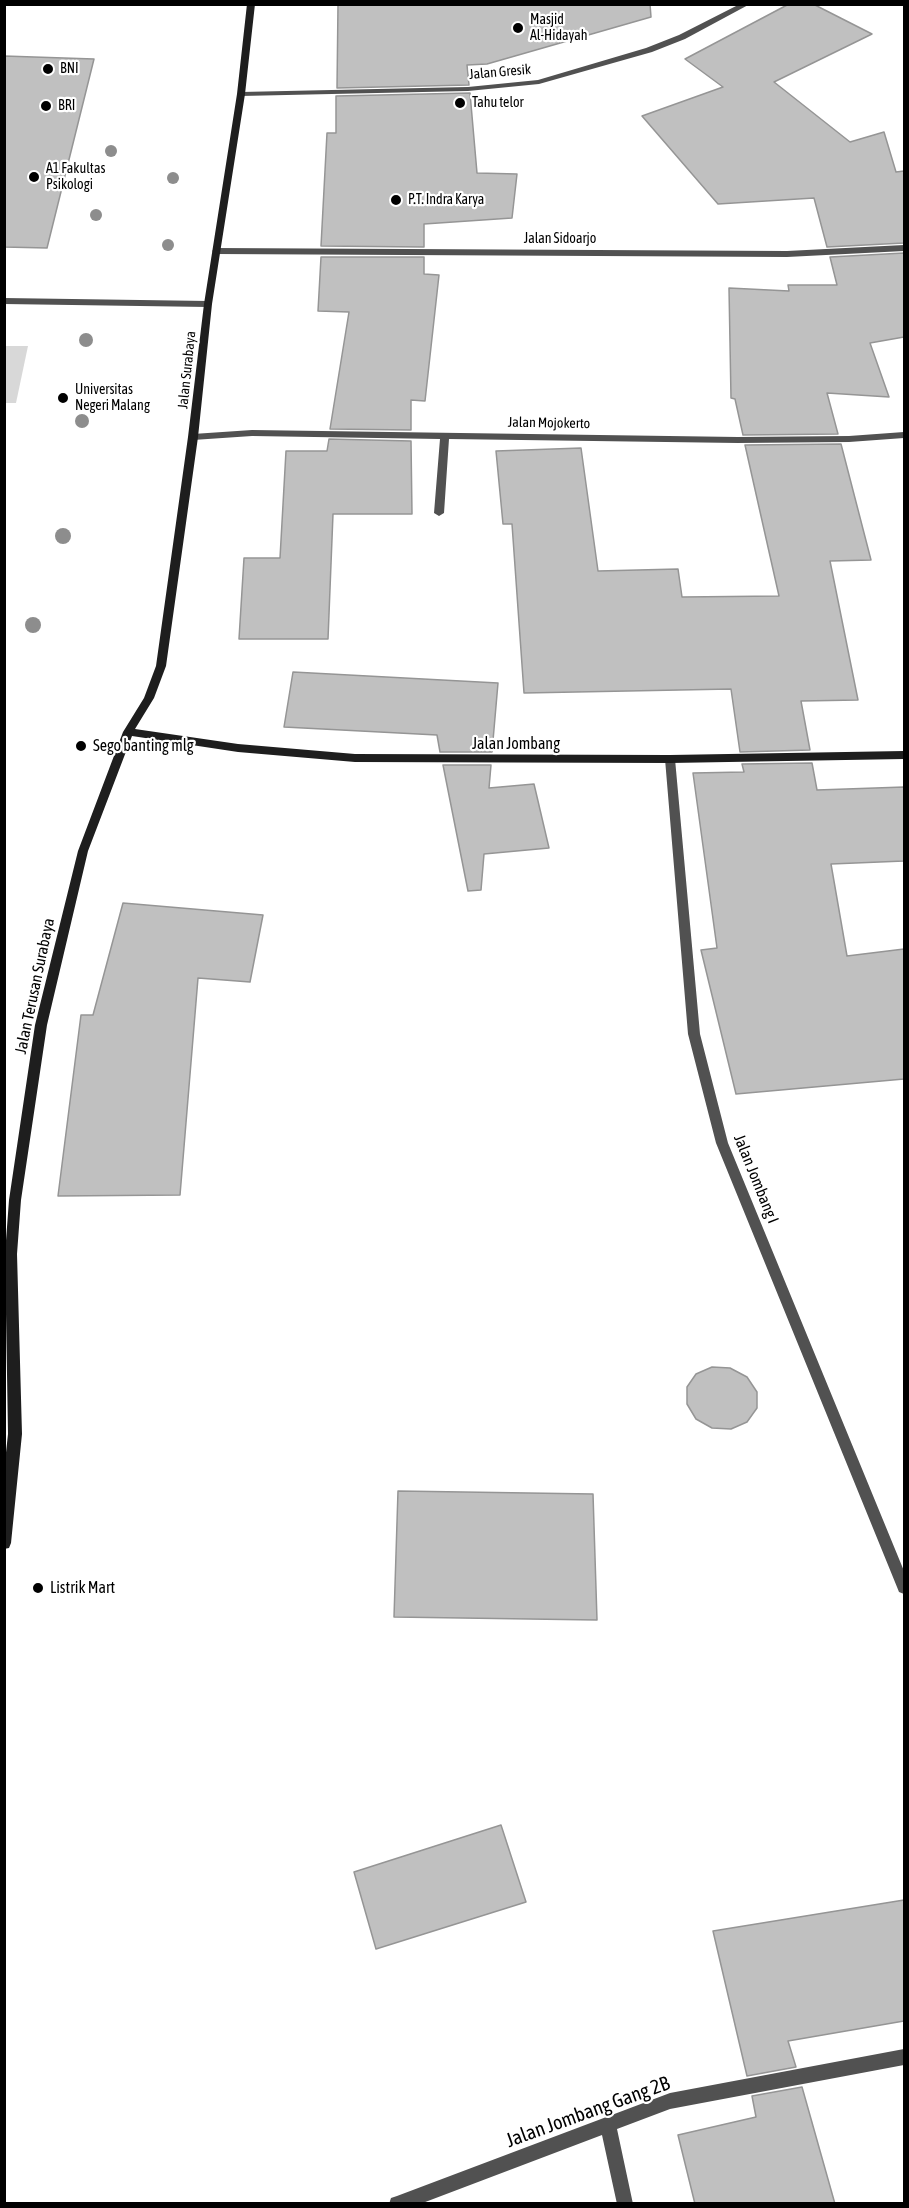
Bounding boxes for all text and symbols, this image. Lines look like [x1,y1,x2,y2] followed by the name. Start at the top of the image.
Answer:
[530,12,587,44] place label: Masjid Al-Hidayah
[511,21,525,35] marker: Masjid Al-Hidayah
[60,61,78,77] place label: BNI
[468,61,532,83] street label: Jalan Gresik
[41,62,55,76] marker: BNI
[472,95,524,111] place label: Tahu telor
[453,96,467,110] marker: Tahu telor
[58,98,75,114] place label: BRI
[39,99,53,113] marker: BRI
[46,161,105,194] place label: A1 Fakultas Psikologi
[27,170,41,184] marker: A1 Fakultas Psikologi
[408,192,484,208] place label: P.T. Indra Karya
[389,193,403,207] marker: P.T. Indra Karya
[524,231,596,247] street label: Jalan Sidoarjo
[175,330,199,410] street label: Jalan Surabaya
[75,382,150,414] place label: Universitas Negeri Malang
[56,391,70,405] marker: Universitas Negeri Malang
[508,414,590,432] street label: Jalan Mojokerto
[472,734,560,754] street label: Jalan Jombang
[93,736,194,756] place label: Sego banting mlg
[74,739,88,753] marker: Sego banting mlg
[11,916,59,1056] street label: Jalan Terusan Surabaya
[729,1132,783,1226] street label: Jalan Jombang I
[50,1578,115,1598] place label: Listrik Mart
[31,1581,45,1595] marker: Listrik Mart
[503,2071,673,2153] street label: Jalan Jombang Gang 2B

